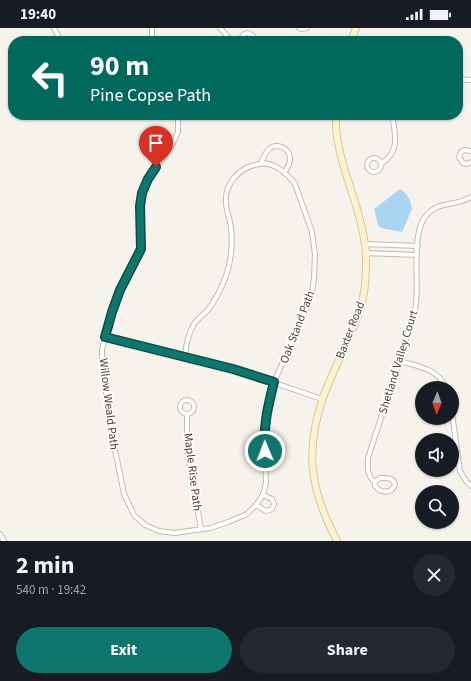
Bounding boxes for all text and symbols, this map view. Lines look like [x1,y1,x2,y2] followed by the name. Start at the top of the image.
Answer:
[20,4,56,25] text: 19:40
[90,46,149,86] text: 90 m
[24,52,76,104] icon: left
[90,83,211,108] text: Pine Copse Path
[139,126,173,167] pin
[145,132,167,154] icon: arrive
[276,288,319,366] street label: Oak Stand Path
[332,299,369,361] street label: Baxter Road
[375,308,422,416] street label: Shetland Valley Court
[94,357,123,451] street label: Willow Weald Path
[415,381,459,425] north arrow
[415,381,459,529] map controls
[244,430,286,472] position arrow
[179,432,206,512] street label: Maple Rise Path
[415,433,459,477] button: sound
[415,485,459,529] button: search
[16,548,74,583] text: 2 min
[413,554,455,596] button: close
[16,581,86,599] text: 540 m · 19:42
[16,627,232,673] button: Exit
[240,627,455,673] button: Share

